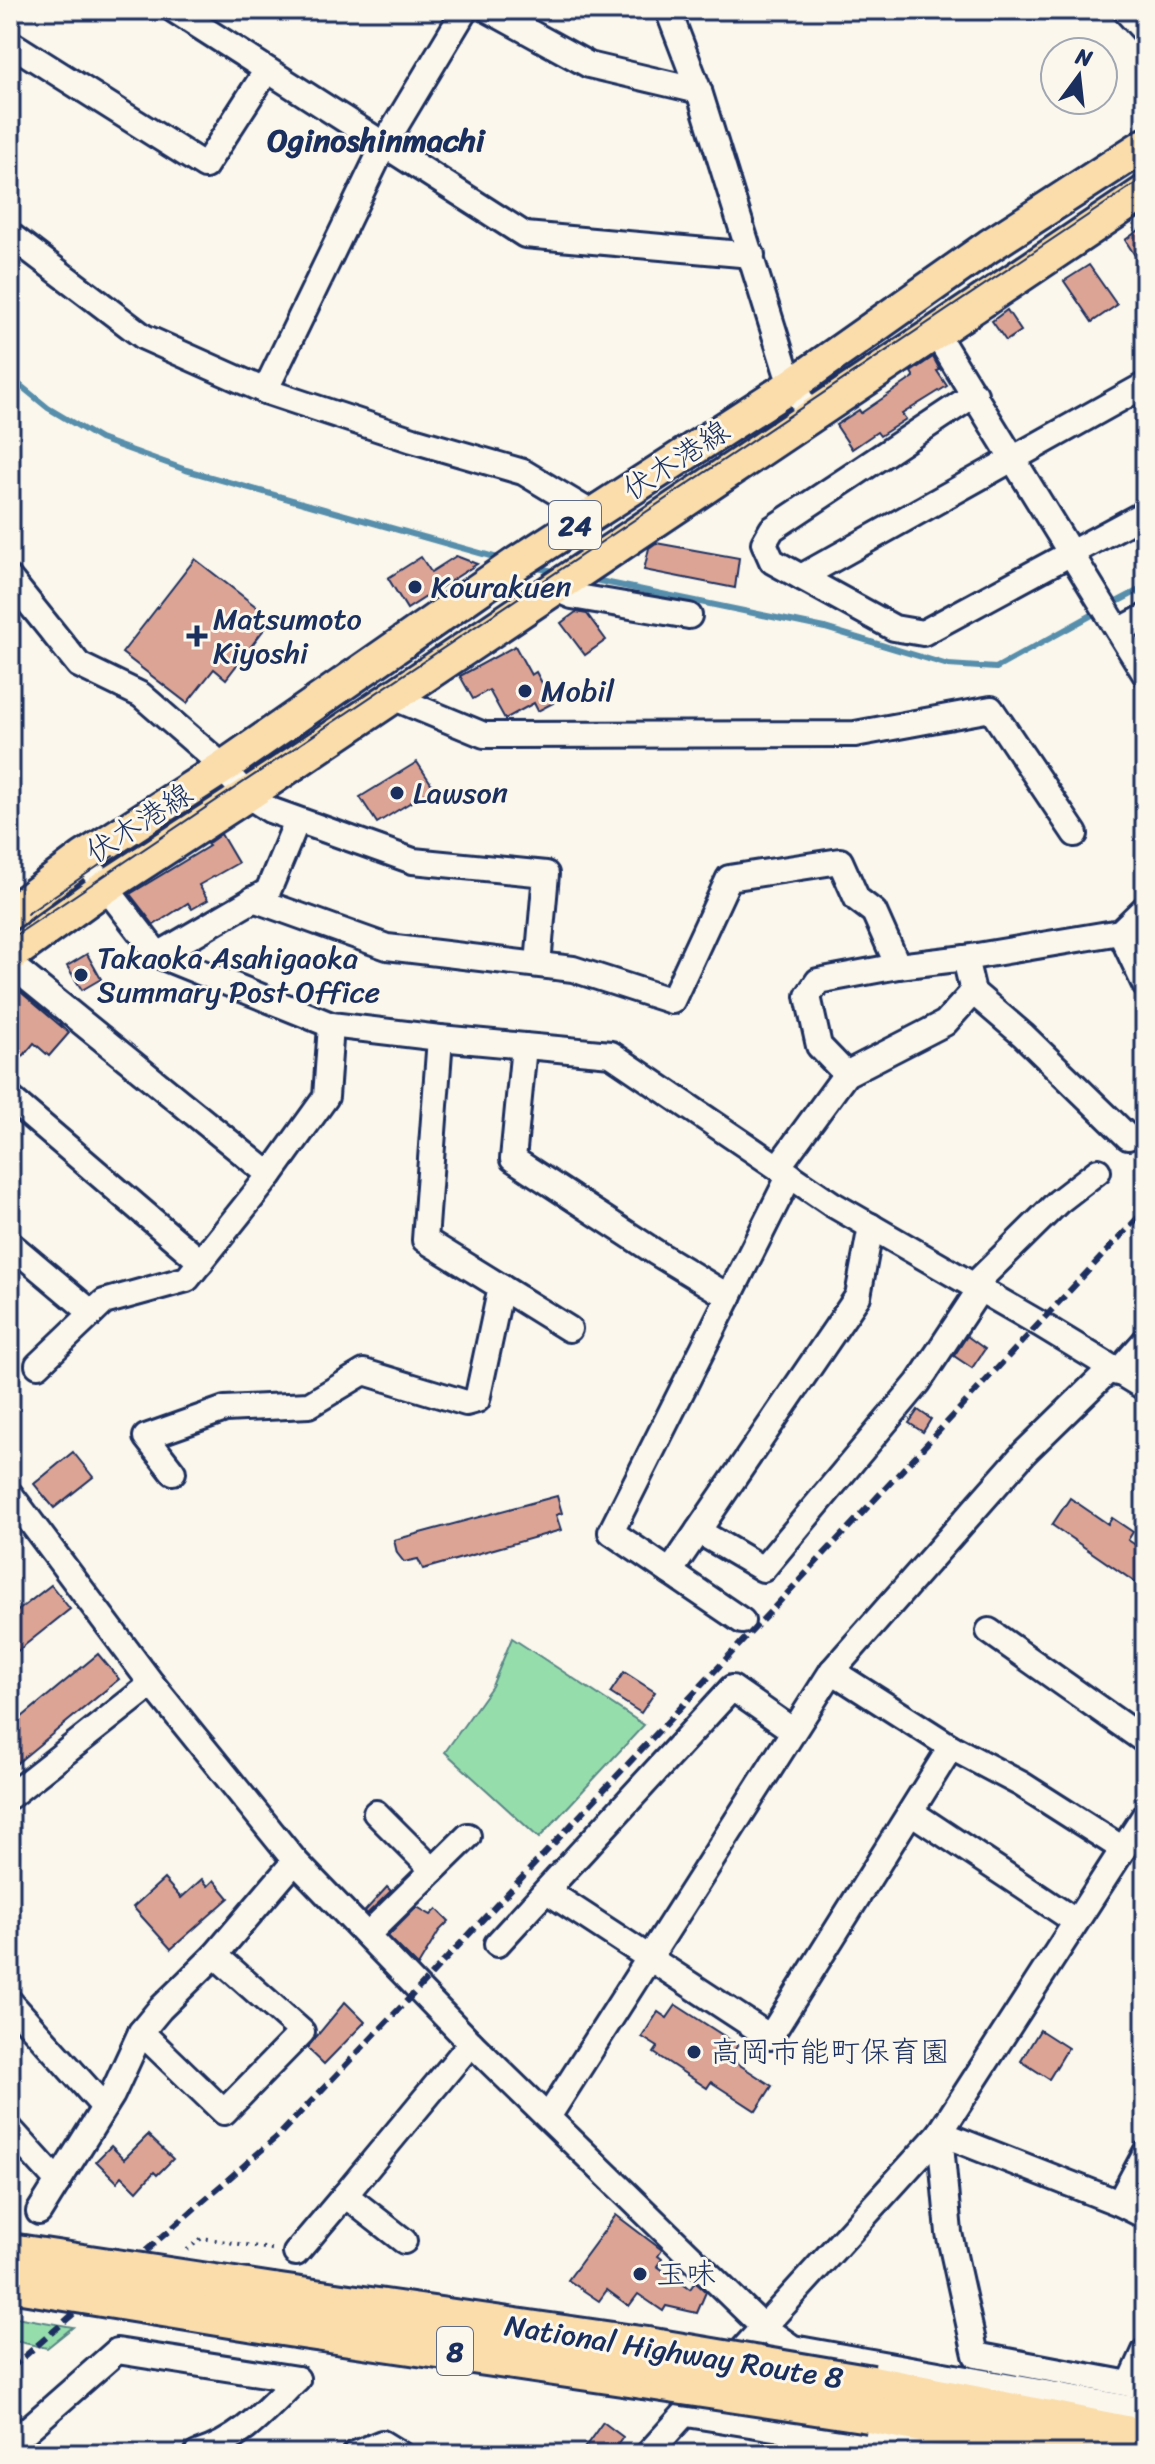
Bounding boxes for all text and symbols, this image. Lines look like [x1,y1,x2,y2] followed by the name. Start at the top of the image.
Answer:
[1039,36,1119,116] north arrow
[1071,36,1097,78] text: N
[267,112,487,169] district label: Oginoshinmachi
[611,405,741,515] street label: 伏木港線
[549,501,601,549] road number: 24
[431,560,572,614] place label: Kourakuen
[406,578,424,596] marker: Kourakuen
[213,592,362,680] place label: Matsumoto Kiyoshi
[188,627,206,645] marker: Matsumoto Kiyoshi
[541,664,615,718] place label: Mobil
[516,682,534,700] marker: Mobil
[413,766,508,820] place label: Lawson
[74,768,204,878] street label: 伏木港線
[388,784,406,802] marker: Lawson
[97,931,380,1019] place label: Takaoka Asahigaoka Summary Post Office
[72,966,90,984] marker: Takaoka Asahigaoka Summary Post Office
[710,2025,950,2079] place label: 高岡市能町保育園
[685,2043,703,2061] marker: 高岡市能町保育園
[656,2247,716,2301] place label: 玉味
[631,2265,649,2283] marker: 玉味
[501,2299,847,2405] street label: National Highway Route 8
[437,2327,473,2375] road number: 8

